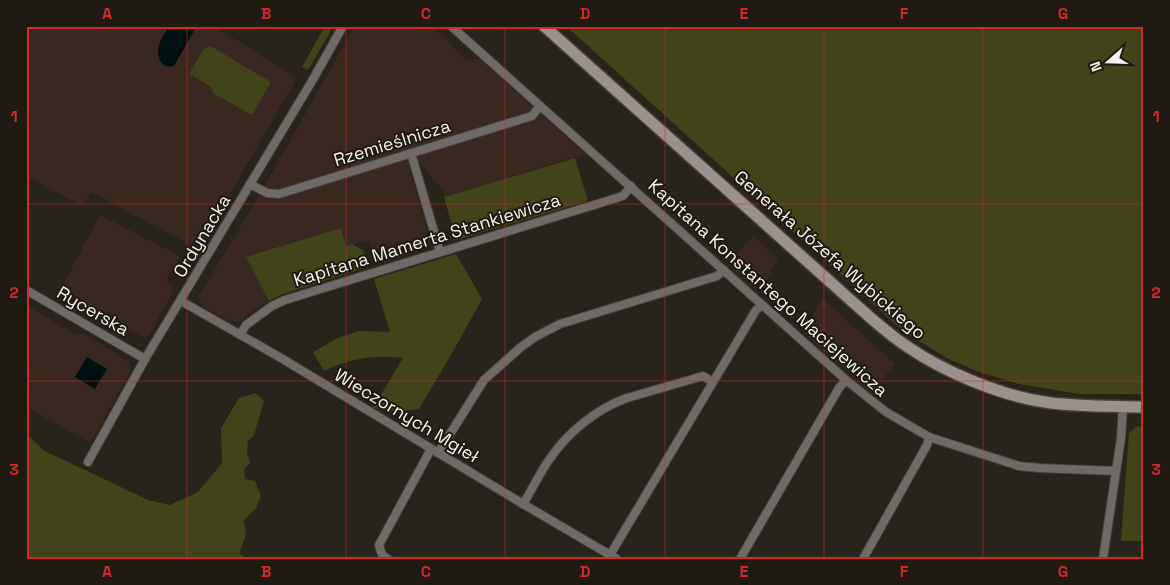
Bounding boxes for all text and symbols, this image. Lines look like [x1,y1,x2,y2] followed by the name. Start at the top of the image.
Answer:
[102,3,112,24] text: A
[261,3,271,24] text: B
[421,3,431,24] text: C
[580,3,590,24] text: D
[740,3,749,24] text: E
[900,3,909,24] text: F
[1058,3,1068,24] text: G
[1082,38,1132,88] north arrow
[1086,59,1106,74] text: N
[10,106,18,127] text: 1
[1152,106,1160,127] text: 1
[331,114,453,171] street label: Rzemieślnicza
[730,165,931,344] street label: Generała Józefa Wybickiego
[644,174,893,401] street label: Kapitana Konstantego Maciejewicza
[291,188,563,291] street label: Kapitana Mamerta Stankiewicza
[168,190,235,281] street label: Ordynacka
[53,281,134,340] street label: Rycerska
[9,282,19,303] text: 2
[1151,282,1161,303] text: 2
[330,363,484,468] street label: Wieczornych Mgieł
[9,459,19,480] text: 3
[1151,459,1161,480] text: 3
[102,561,112,582] text: A
[261,561,271,582] text: B
[421,561,431,582] text: C
[580,561,590,582] text: D
[740,561,749,582] text: E
[900,561,909,582] text: F
[1058,561,1068,582] text: G

